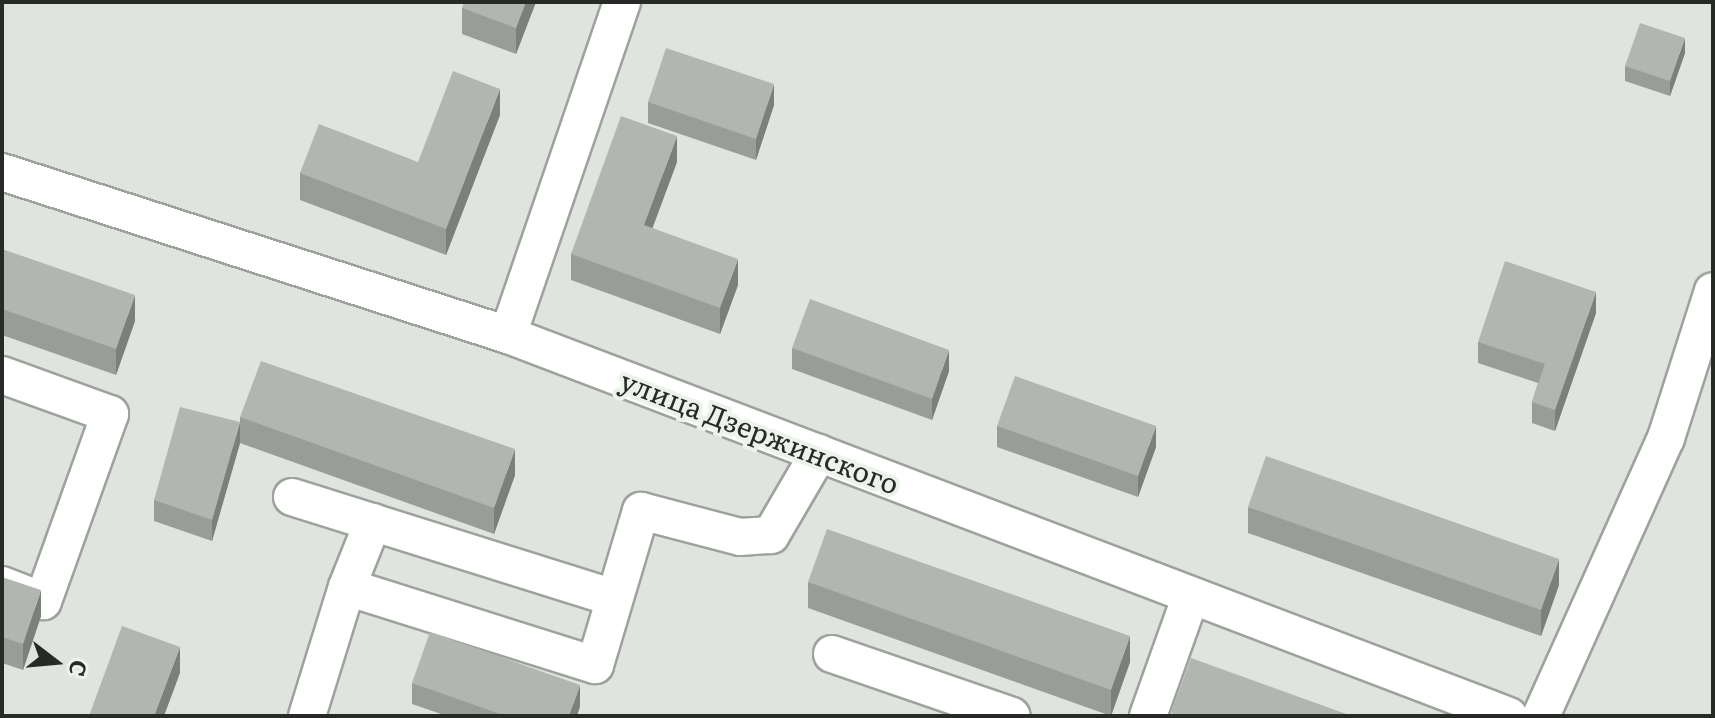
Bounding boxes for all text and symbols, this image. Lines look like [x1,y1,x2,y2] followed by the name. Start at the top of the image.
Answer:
[616,362,904,500] street label: улица Дзержинского
[16,622,96,702] north arrow
[62,657,98,681] text: С

